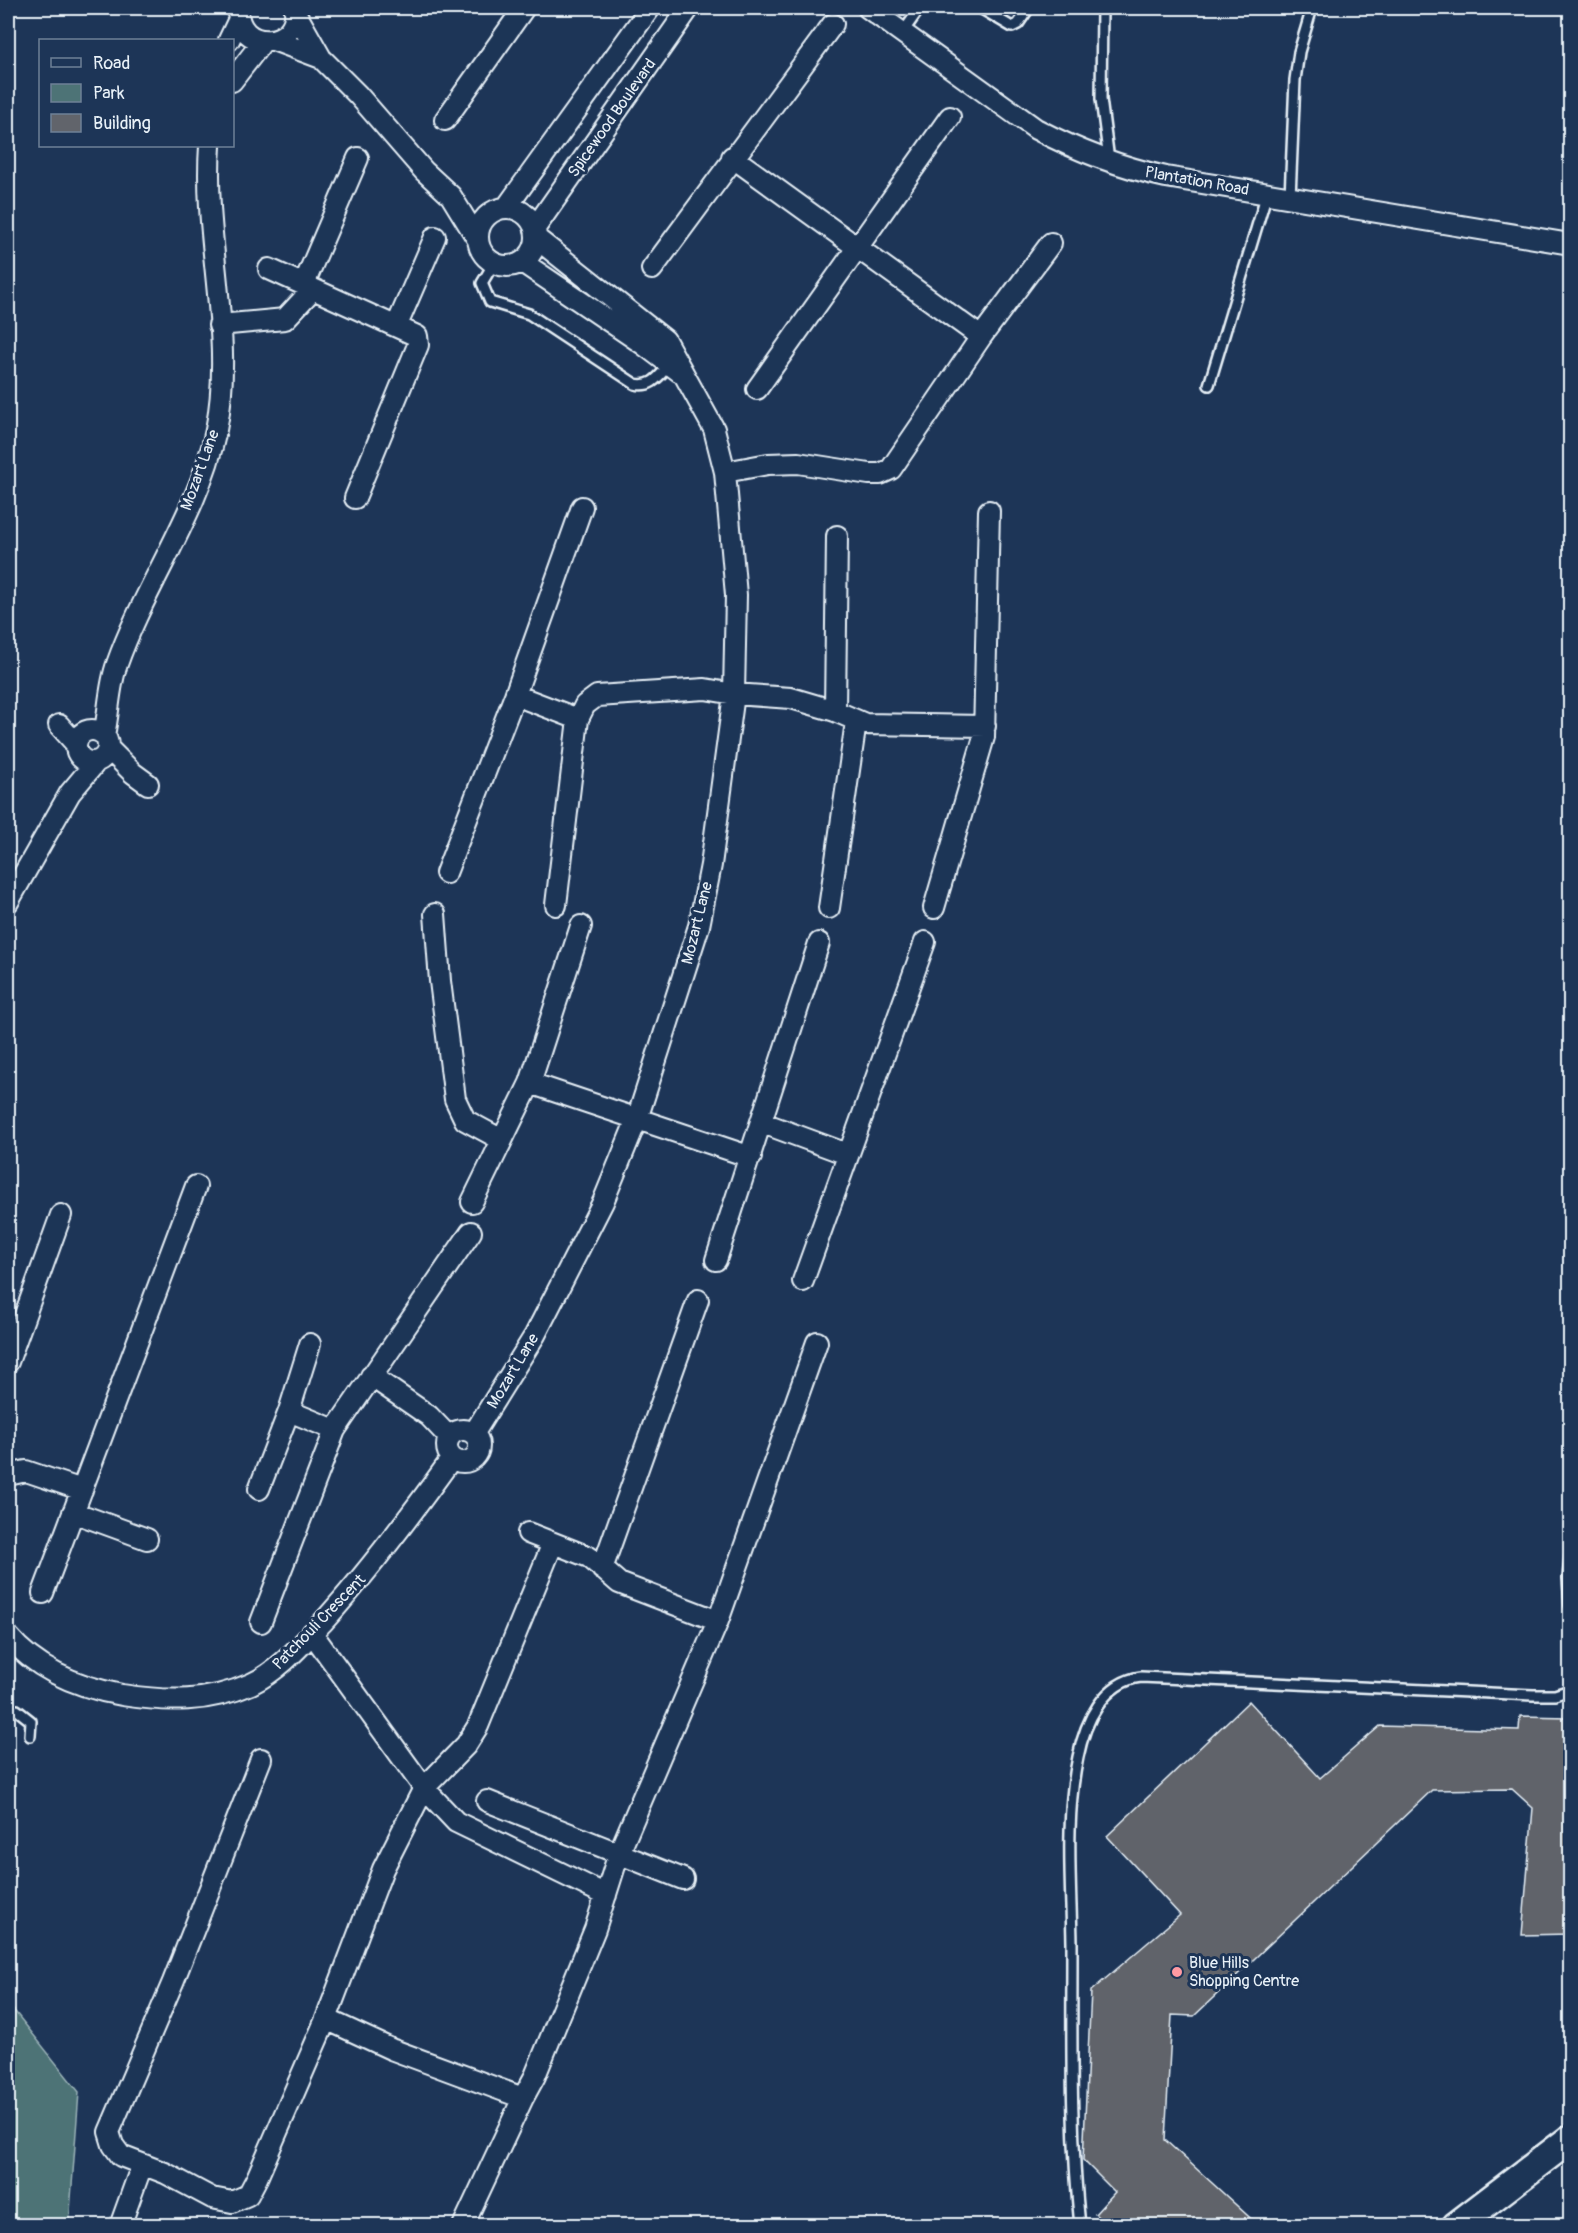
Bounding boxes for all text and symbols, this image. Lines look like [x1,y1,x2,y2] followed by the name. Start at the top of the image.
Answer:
[39,39,234,147] legend
[93,52,130,75] text: Road
[564,55,660,181] street label: Spicewood Boulevard
[93,82,125,105] text: Park
[93,112,151,135] text: Building
[1143,162,1251,200] street label: Plantation Road
[176,427,224,513] street label: Mozart Lane
[677,880,717,966] street label: Mozart Lane
[483,1330,543,1412] street label: Mozart Lane
[268,1570,370,1674] street label: Patchouli Crescent
[1189,1953,1299,1991] place label: Blue Hills Shopping Centre
[1170,1965,1184,1979] marker: Blue Hills Shopping Centre

